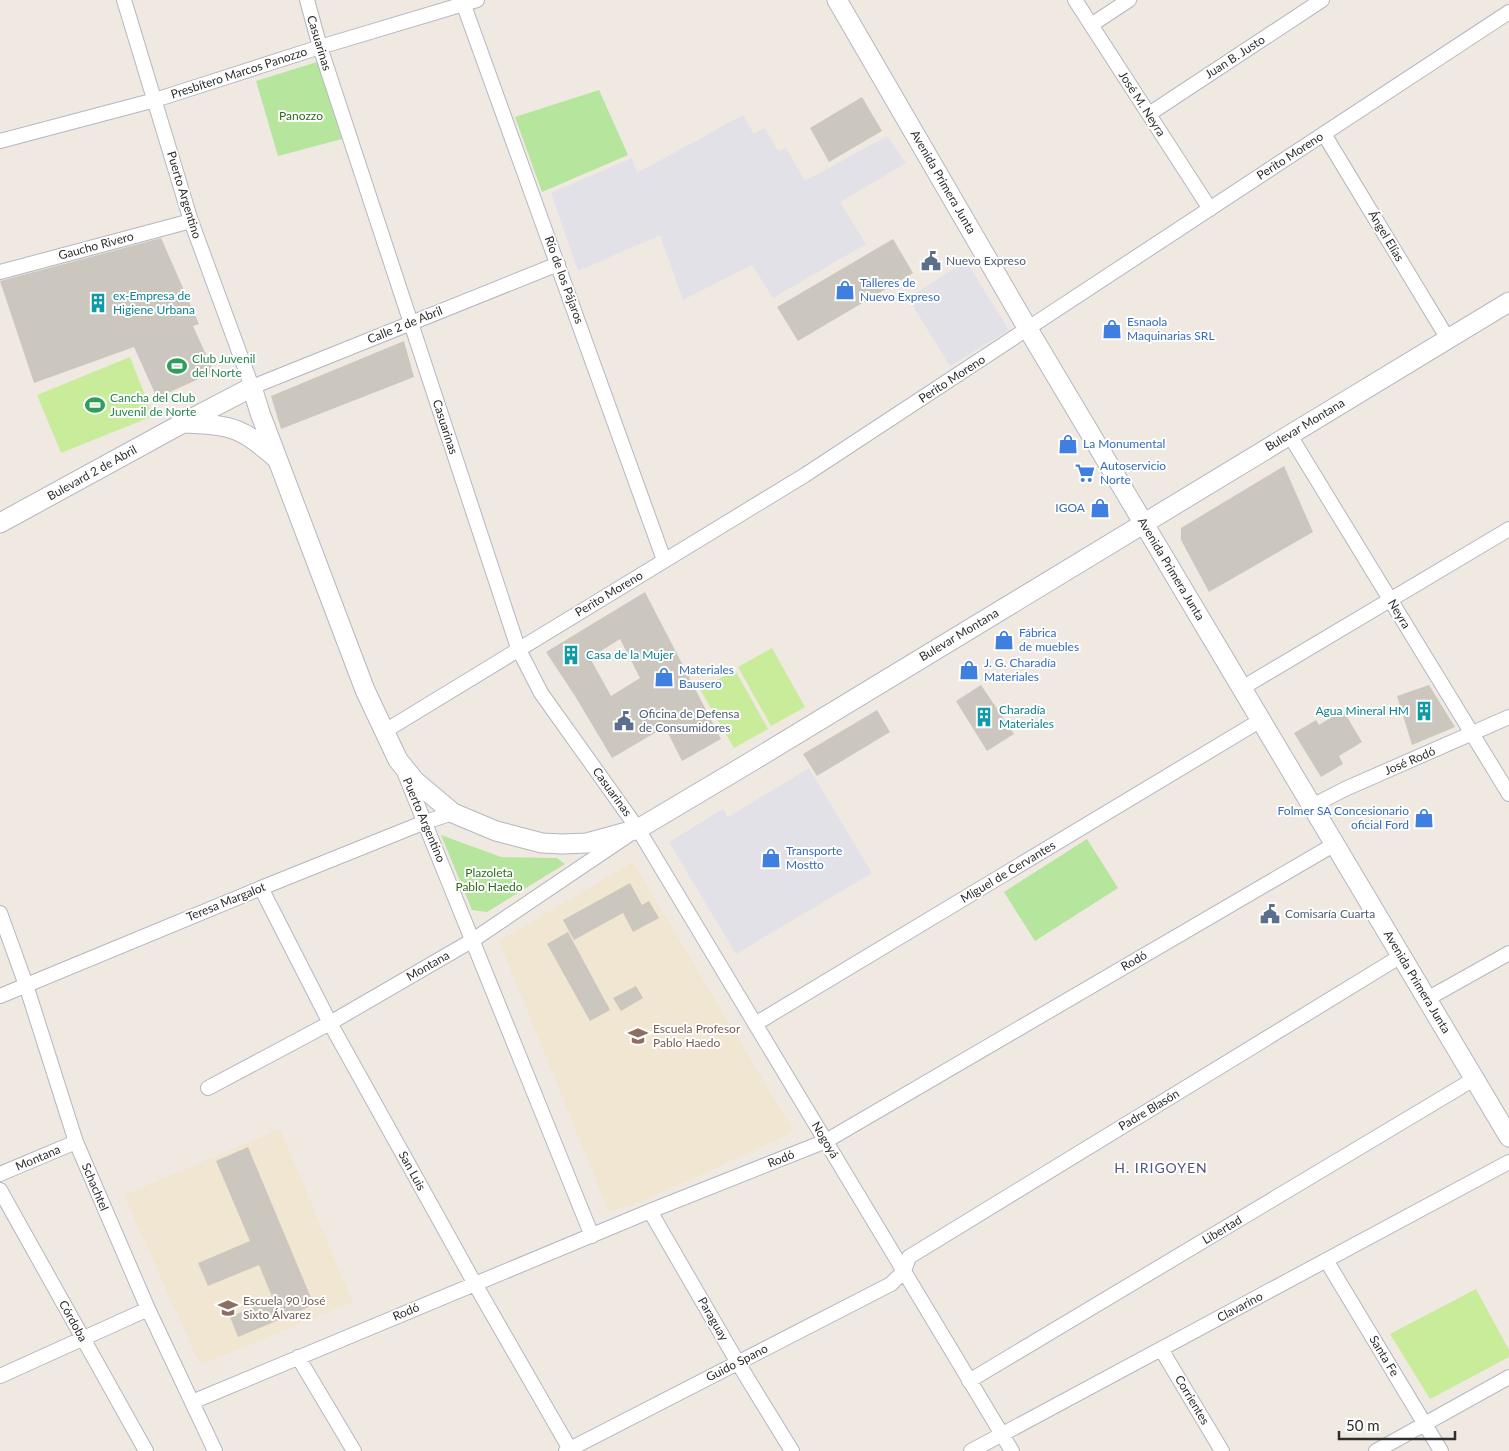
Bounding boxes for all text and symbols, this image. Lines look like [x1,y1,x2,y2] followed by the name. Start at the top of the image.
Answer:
[304,13,335,72] street label: Casuarinas
[1202,32,1268,82] street label: Juan B. Justo
[169,43,309,102] street label: Presbítero Marcos Panozzo
[1116,68,1169,139] street label: José M. Neyra
[279,108,323,123] park label: Panozzo
[908,127,979,236] street label: Avenida Primera Junta
[1254,128,1326,183] street label: Perito Moreno
[164,149,205,241] street label: Puerto Argentino
[1365,207,1408,264] street label: Ángel Elías
[57,228,135,263] street label: Gaucho Rivero
[542,234,587,326] street label: Río de los Pájaros
[920,250,942,272] public building icon: Nuevo Expreso
[946,253,1026,268] place label: Nuevo Expreso
[860,275,940,304] place label: Talleres de Nuevo Expreso
[834,279,856,301] shop icon: Talleres de Nuevo Expreso
[113,288,195,317] place label: ex-Empresa de Higiene Urbana
[87,292,109,314] building icon: ex-Empresa de Higiene Urbana
[365,303,445,346] street label: Calle 2 de Abril
[1127,314,1215,343] place label: Esnaola Maquinarias SRL
[1101,318,1123,340] shop icon: Esnaola Maquinarias SRL
[192,351,255,380] place label: Club Juvenil del Norte
[916,351,988,406] street label: Perito Moreno
[166,355,188,377] sports icon: Club Juvenil del Norte
[110,390,196,419] place label: Cancha del Club Juvenil de Norte
[84,394,106,416] sports icon: Cancha del Club Juvenil de Norte
[1262,395,1347,454] street label: Bulevar Montana
[430,397,461,456] street label: Casuarinas
[1057,433,1079,455] shop icon: La Monumental
[1083,436,1165,451] place label: La Monumental
[44,442,139,503] street label: Bulevard 2 de Abril
[1100,458,1166,487] place label: Autoservicio Norte
[1074,462,1096,484] supermarket icon: Autoservicio Norte
[1089,497,1111,519] shop icon: IGOA
[1055,500,1086,515] place label: IGOA
[1135,515,1208,623] street label: Avenida Primera Junta
[572,567,645,620] street label: Perito Moreno
[1385,596,1414,631] street label: Neyra
[916,605,1001,664] street label: Bulevar Montana
[1019,625,1079,654] place label: Fábrica de muebles
[993,629,1015,651] shop icon: Fábrica de muebles
[560,644,582,666] building icon: Casa de la Mujer
[586,647,674,662] place label: Casa de la Mujer
[984,655,1056,684] place label: J. G. Charadía Materiales
[958,659,980,681] shop icon: J. G. Charadía Materiales
[679,662,734,691] place label: Materiales Bausero
[653,666,675,688] shop icon: Materiales Bausero
[1413,700,1435,722] building icon: Agua Mineral HM
[999,702,1054,731] place label: Charadía Materiales
[1316,703,1409,718] place label: Agua Mineral HM
[639,706,739,735] place label: Oficina de Defensa de Consumidores
[973,706,995,728] building icon: Charadía Materiales
[613,710,635,732] public building icon: Oficina de Defensa de Consumidores
[1382,743,1438,778] street label: José Rodó
[590,764,635,819] street label: Casuarinas
[400,775,449,865] street label: Puerto Argentino
[1278,803,1409,832] place label: Folmer SA Concesionario oficial Ford
[1413,807,1435,829] shop icon: Folmer SA Concesionario oficial Ford
[957,837,1058,906] street label: Miguel de Cervantes
[786,843,842,872] place label: Transporte Mostto
[760,847,782,869] shop icon: Transporte Mostto
[455,865,523,894] park label: Plazoleta Pablo Haedo
[184,879,268,924] street label: Teresa Margalot
[1259,903,1281,925] public building icon: Comisaría Cuarta
[1285,906,1375,921] place label: Comisaría Cuarta
[1381,928,1454,1036] street label: Avenida Primera Junta
[404,947,452,984] street label: Montana
[1118,947,1150,974] street label: Rodó
[653,1021,741,1050] place label: Escuela Profesor Pablo Haedo
[627,1025,649,1047] school or university icon: Escuela Profesor Pablo Haedo
[1116,1086,1182,1134] street label: Padre Blasón
[809,1119,842,1161] street label: Nogoyá
[13,1141,63,1174] street label: Montana
[765,1146,797,1171] street label: Rodó
[396,1148,429,1193] street label: San Luis
[1114,1159,1208,1176] district label: H. IRIGOYEN
[79,1161,112,1213] street label: Schachtel
[1199,1212,1244,1247] street label: Libertad
[1214,1288,1265,1325] street label: Clavarino
[243,1293,326,1322] place label: Escuela 90 José Sixto Álvarez
[695,1294,732,1344] street label: Paraguay
[56,1297,91,1344] street label: Córdoba
[217,1297,239,1319] school or university icon: Escuela 90 José Sixto Álvarez
[390,1299,422,1324] street label: Rodó
[1366,1333,1402,1379] street label: Santa Fe
[703,1340,770,1385] street label: Guido Spano
[1172,1372,1213,1427] street label: Corrientes
[1339,1408,1455,1440] scale bar
[1346,1416,1380,1434] text: 50 m

